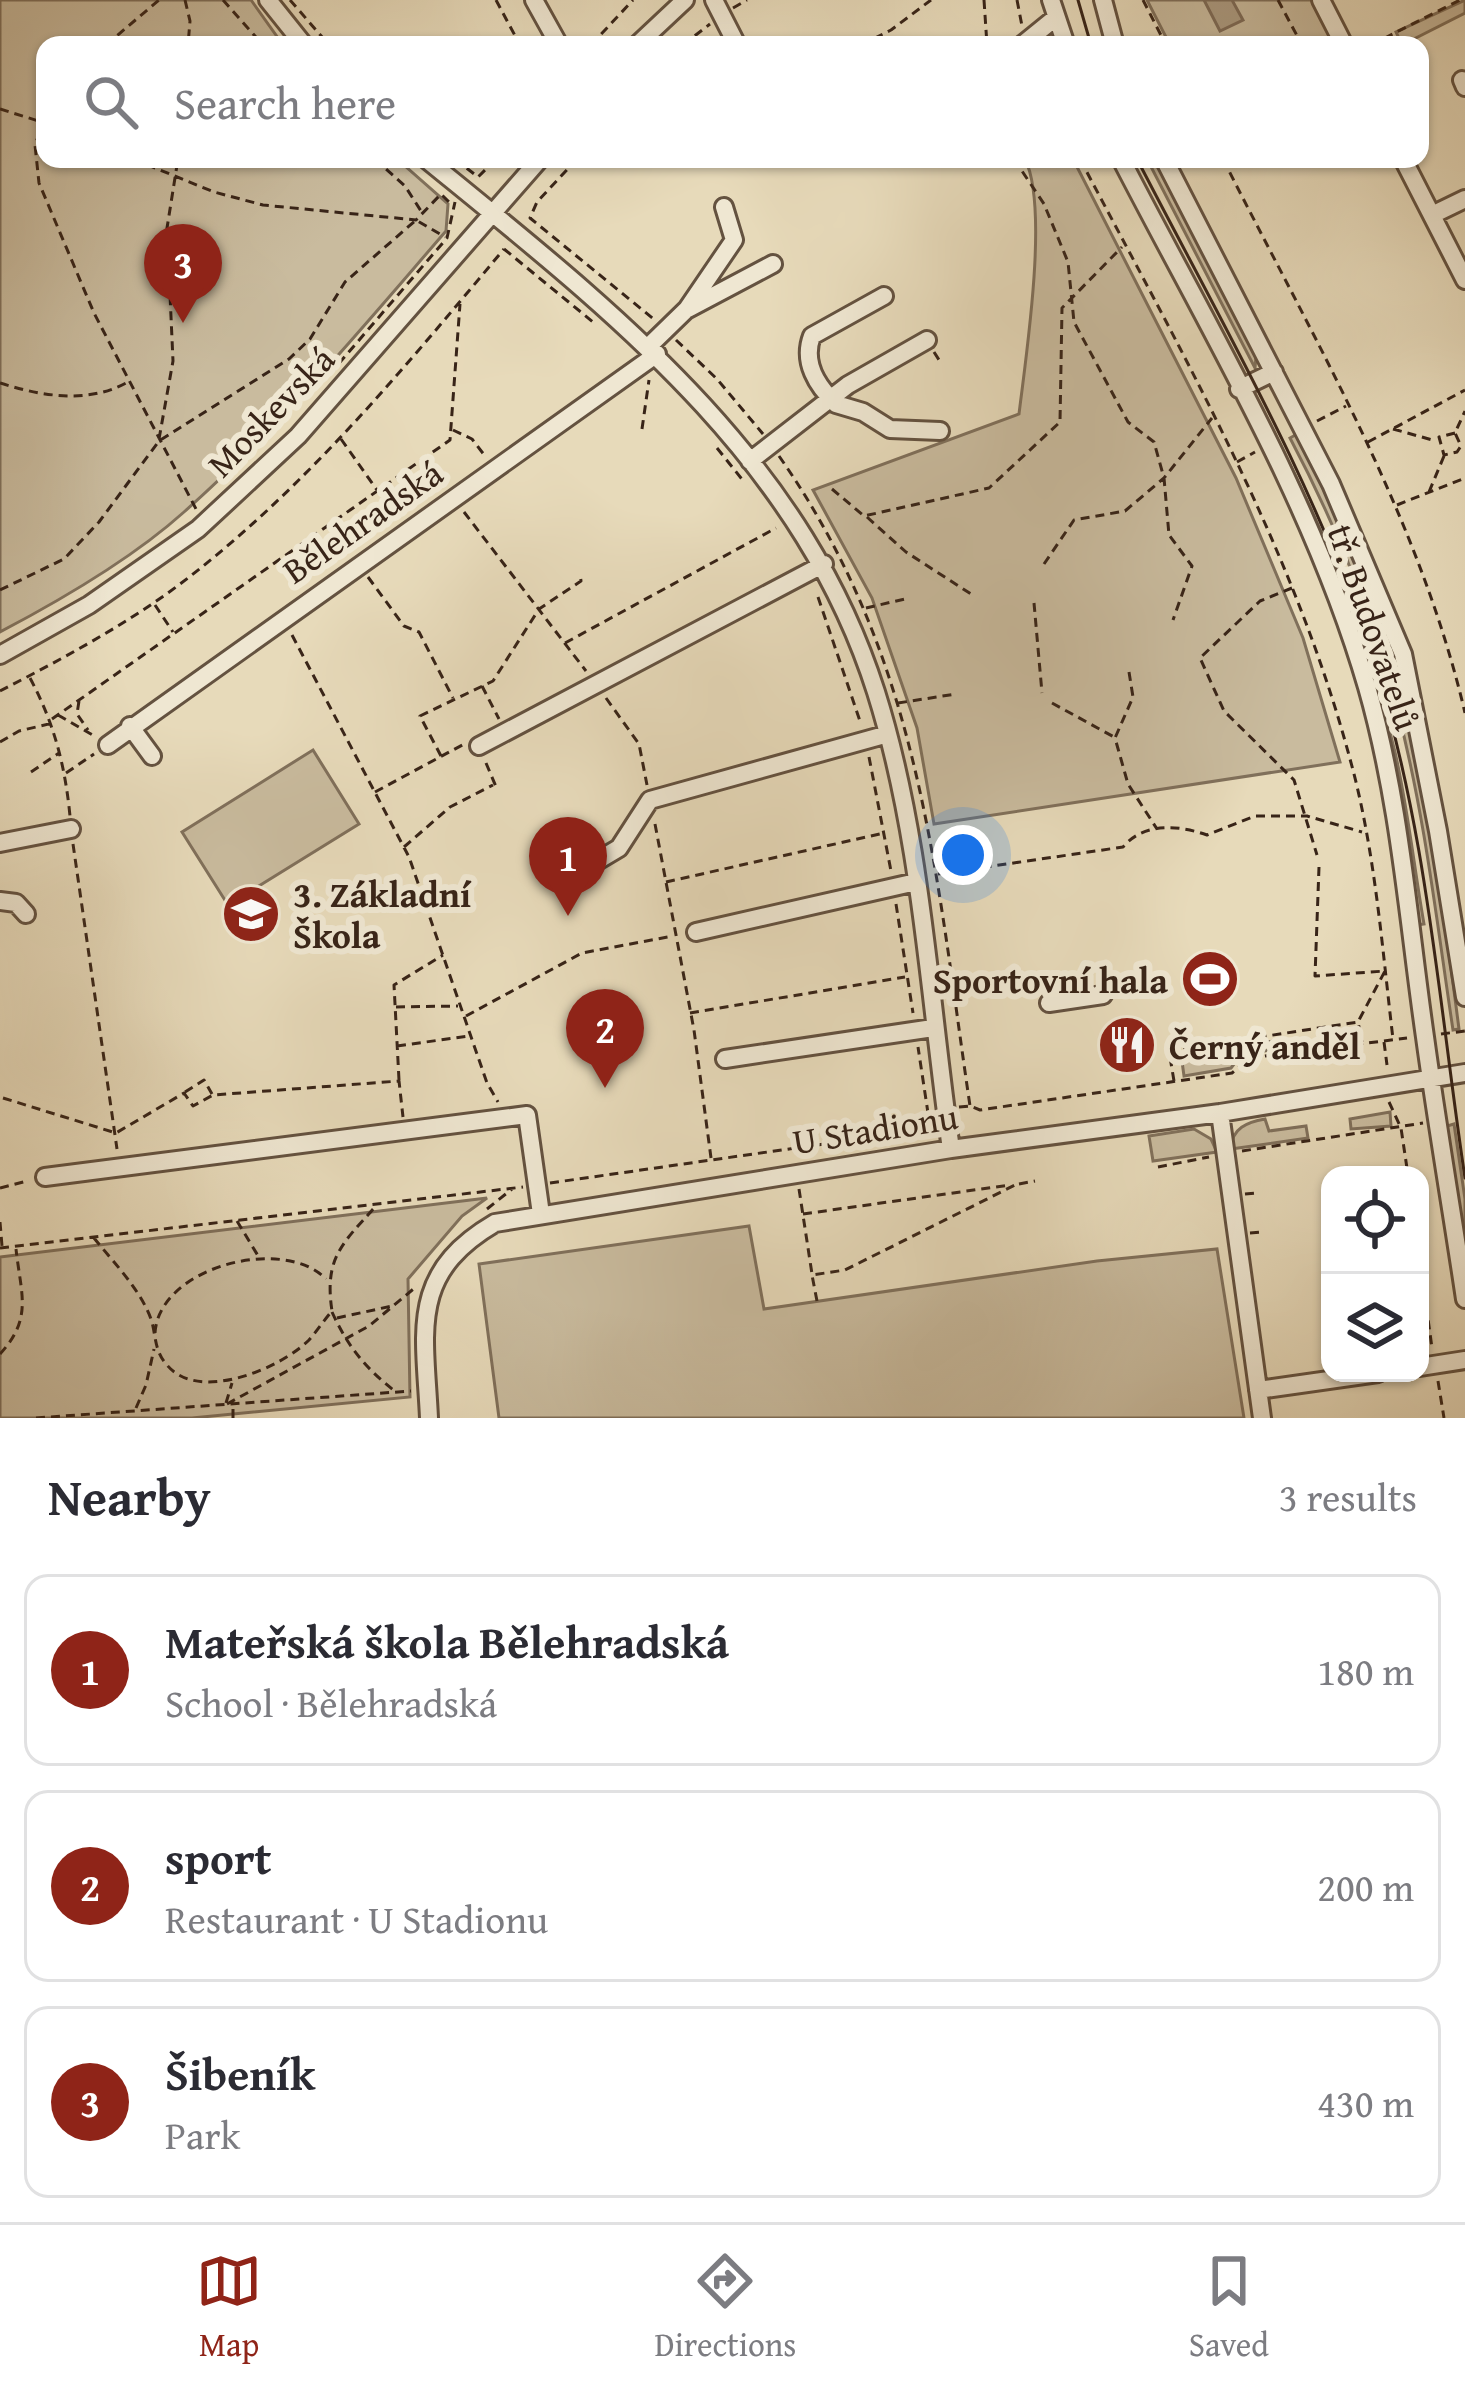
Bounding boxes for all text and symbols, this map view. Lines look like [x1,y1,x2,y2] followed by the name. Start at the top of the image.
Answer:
[36,36,1429,168] search box
[78,69,144,135] icon: search
[174,70,396,135] text: Search here
[144,224,222,323] pin: 3
[194,334,346,488] street label: Moskevská
[271,446,453,596] street label: Bělehradská
[1315,517,1435,737] street label: tř. Budovatelů
[529,817,607,916] pin: 1
[933,825,993,885] your location
[293,867,472,961] place label: 3. Základní Škola
[220,883,282,945] school or university icon: 3. Základní Škola
[1179,948,1241,1010] sports icon: Sportovní hala
[933,953,1169,1006] place label: Sportovní hala
[566,989,644,1088] pin: 2
[1096,1014,1158,1076] restaurant icon: Černý anděl
[1169,1019,1360,1072] place label: Černý anděl
[789,1089,962,1167] street label: U Stadionu
[1321,1166,1429,1382] map controls
[1321,1166,1429,1274] button: locate
[1321,1274,1429,1382] button: layers
[48,1459,211,1534] text: Nearby
[1279,1468,1417,1525] text: 3 results
[165,1609,729,1674] text: Mateřská škola Bělehradská
[80,1642,100,1699] text: 1
[1317,1642,1414,1699] text: 180 m
[165,1674,497,1731] text: School · Bělehradská
[165,1825,272,1890] text: sport
[80,1858,100,1915] text: 2
[1317,1858,1414,1915] text: 200 m
[165,1890,548,1947] text: Restaurant · U Stadionu
[165,2041,315,2106] text: Šibeník
[80,2074,100,2131] text: 3
[1317,2074,1414,2131] text: 430 m
[165,2106,240,2163] text: Park
[196,2248,262,2368] tab: Map
[655,2248,796,2368] tab: Directions
[1189,2248,1269,2368] tab: Saved

